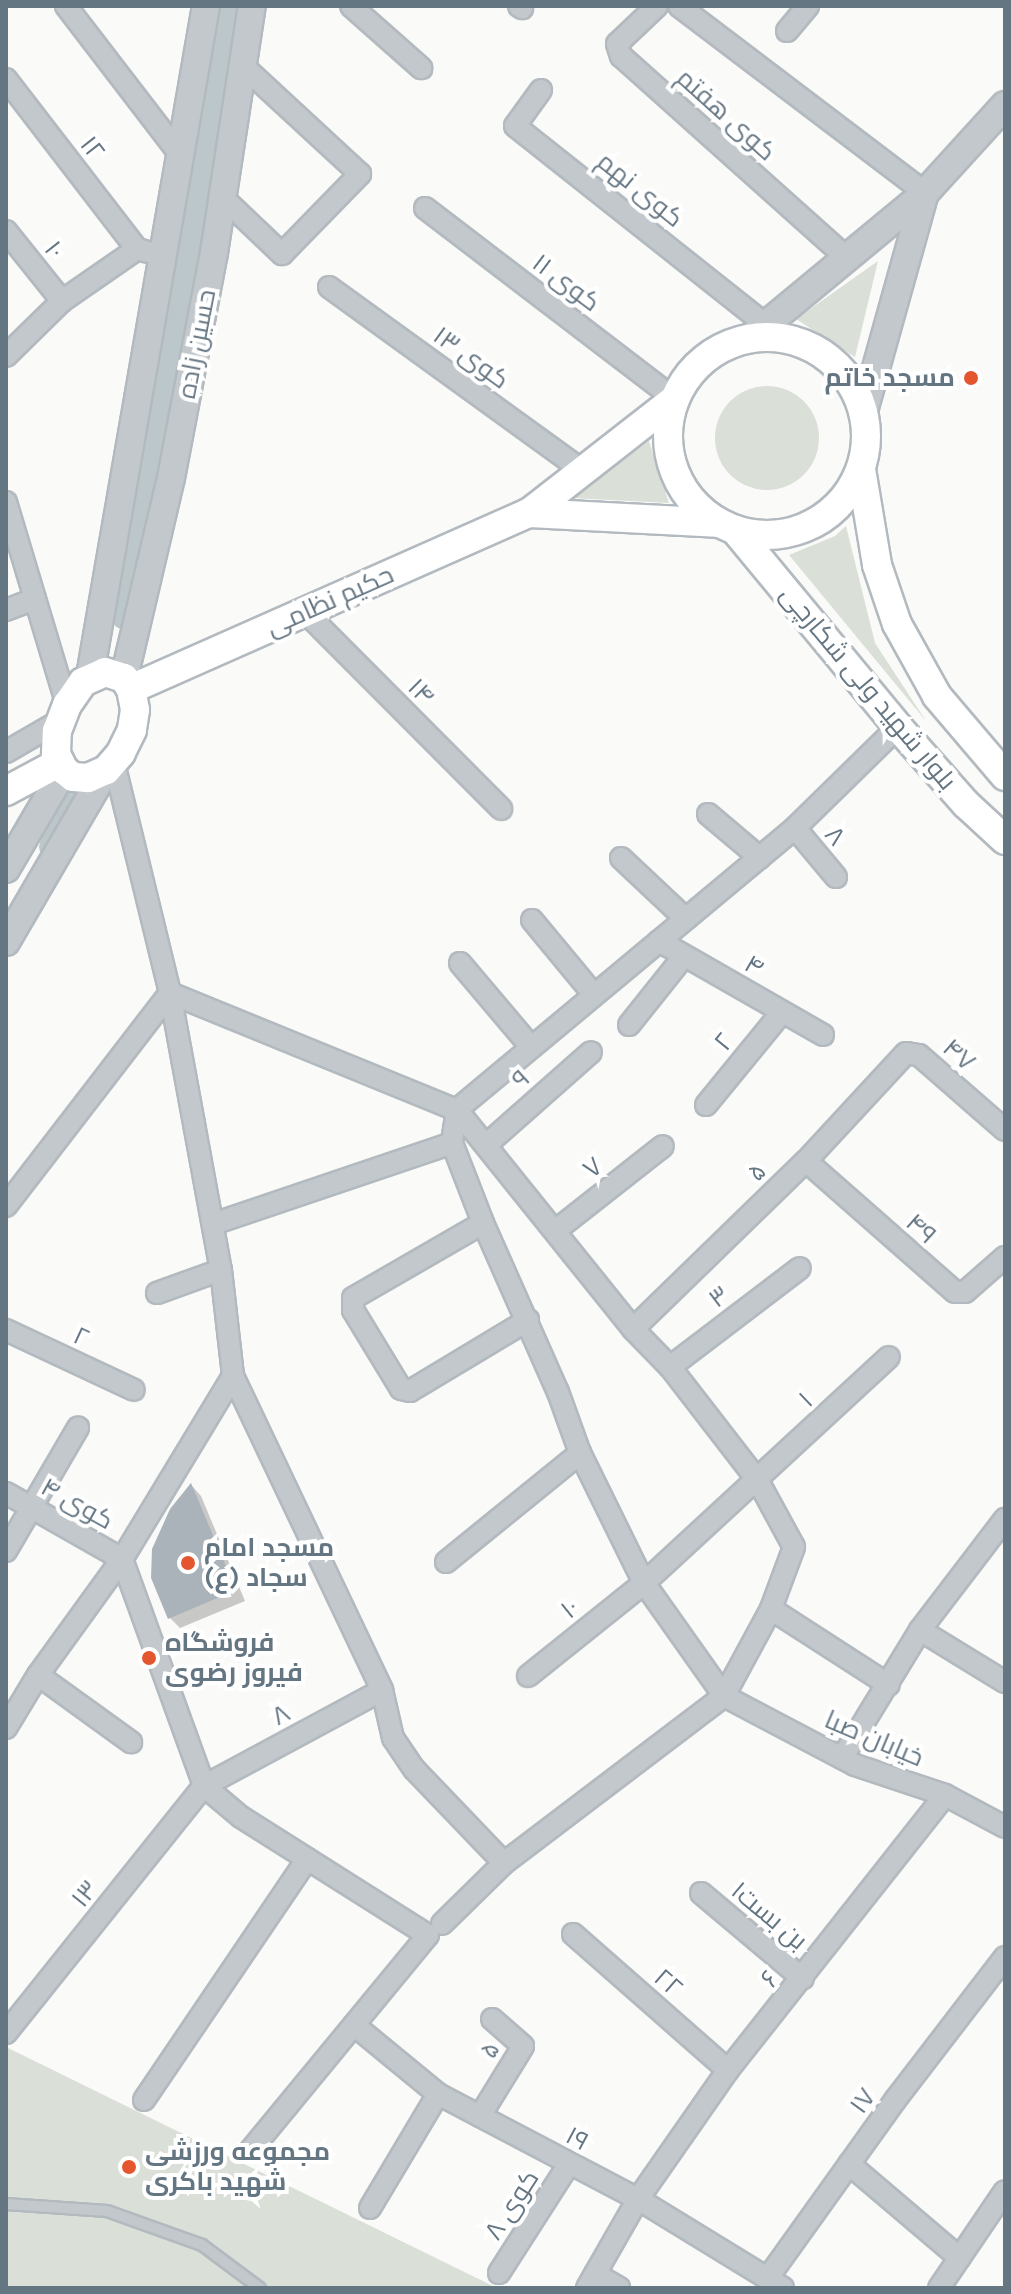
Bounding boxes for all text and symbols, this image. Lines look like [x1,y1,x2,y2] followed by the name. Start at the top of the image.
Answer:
[670,62,782,168] street label: کوی هفتم
[73,130,111,166] street label: ۱۲
[591,146,689,234] street label: کوی نهم
[37,235,71,265] street label: ۱۰
[526,247,606,319] street label: کوی ۱۱
[171,287,223,401] street label: حسین زاده
[427,320,515,396] street label: کوی ۱۳
[825,362,955,394] place label: مسجد خاتم
[962,369,980,387] marker: مسجد خاتم
[261,559,399,643] street label: حکیم نظامی
[773,579,963,797] street label: بلوار شهید ولی شکارچی
[401,672,441,712] street label: ۱۴
[818,820,852,852] street label: ۸
[739,948,769,984] street label: ۴
[708,1027,740,1057] street label: ۲
[936,1032,982,1078] street label: ۴۷
[506,1063,536,1095] street label: ۹
[577,1151,609,1185] street label: ۷
[741,1156,773,1188] street label: ۵
[899,1207,943,1251] street label: ۴۹
[703,1279,735,1315] street label: ۳
[68,1320,94,1354] street label: ۲
[792,1386,820,1414] street label: ۱
[35,1471,119,1537] street label: کوی ۴
[204,1532,334,1594] place label: مسجد امام سجاد (ع)
[179,1554,197,1572] marker: مسجد امام سجاد (ع)
[555,1592,585,1626] street label: ۱۰
[165,1627,303,1688] place label: فروشگاه فیروز رضوی
[140,1649,158,1667] marker: فروشگاه فیروز رضوی
[267,1697,295,1733] street label: ۸
[820,1704,928,1774] street label: خیابان صبا
[65,1874,105,1914] street label: ۱۳
[725,1875,813,1957] street label: بن بست۱
[647,1962,689,2004] street label: ۲۲
[754,1964,786,1994] street label: ۶
[473,2036,507,2064] street label: ۵
[843,2082,883,2120] street label: ۱۷
[560,2120,594,2158] street label: ۱۹
[145,2136,330,2198] place label: مجموعه ورزشی شهید باکری
[120,2158,138,2176] marker: مجموعه ورزشی شهید باکری
[478,2164,546,2246] street label: کوی ۸

